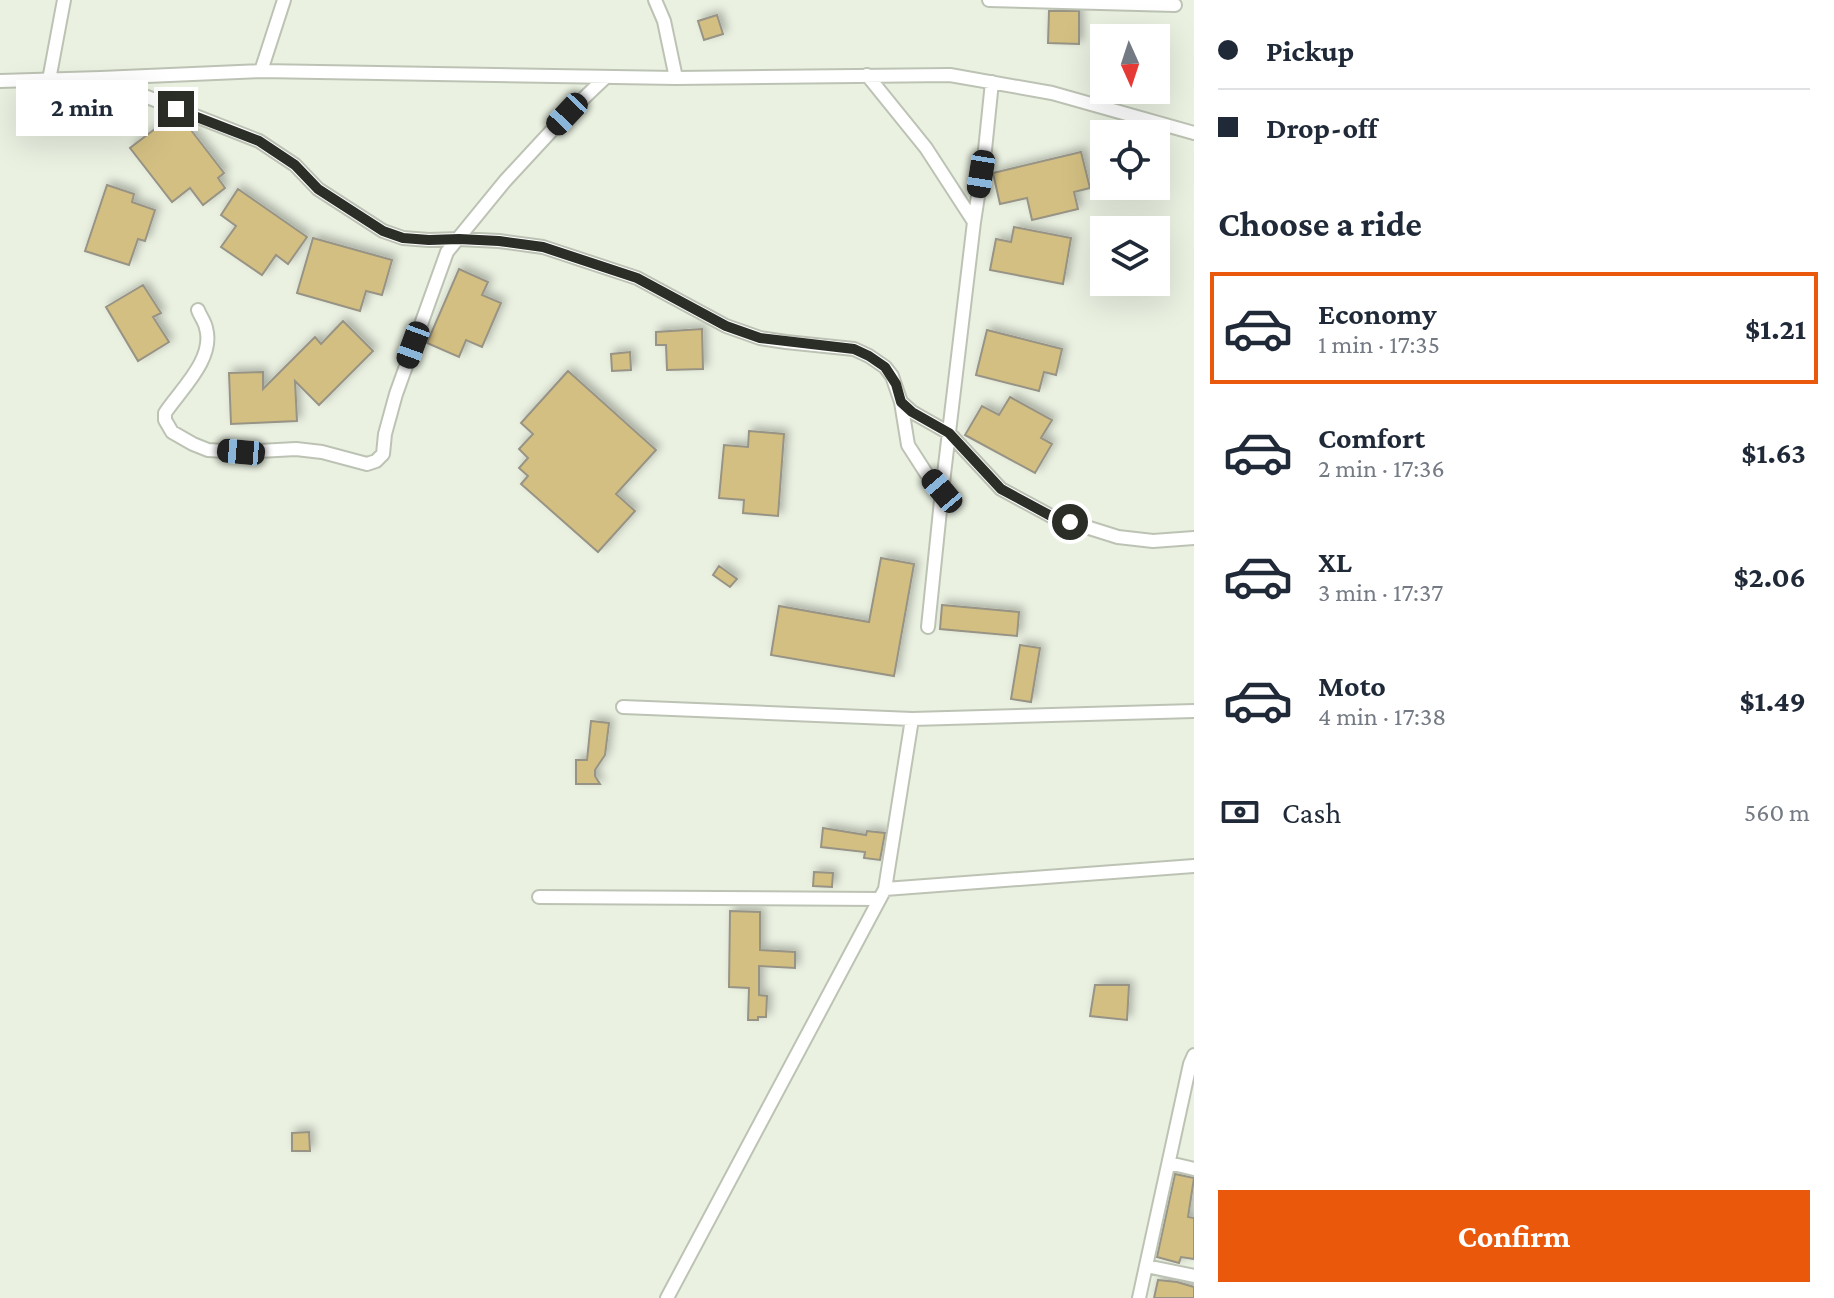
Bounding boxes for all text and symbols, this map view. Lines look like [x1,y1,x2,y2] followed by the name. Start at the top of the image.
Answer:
[1090,24,1170,104] north arrow
[1090,24,1170,296] map controls
[1266,34,1354,67] text: Pickup
[16,81,148,137] callout: 2 min
[542,88,592,140] car
[158,91,194,127] route end
[51,93,113,122] text: 2 min
[1266,111,1377,144] text: Drop-off
[1090,120,1170,200] button: locate
[965,148,997,200] car
[1218,204,1422,244] text: Choose a ride
[1090,216,1170,296] button: layers
[1222,292,1294,364] icon: car
[1318,297,1437,330] text: Economy
[1745,312,1806,345] text: $1.21
[394,318,432,372] car
[1318,330,1440,359] text: 1 min · 17:35
[1222,416,1294,488] icon: car
[1318,421,1425,454] text: Comfort
[1741,436,1806,469] text: $1.63
[216,438,266,466] car
[1318,454,1445,483] text: 2 min · 17:36
[917,465,967,517] car
[1052,504,1088,540] route start
[1222,540,1294,612] icon: car
[1318,545,1352,578] text: XL
[1733,560,1806,593] text: $2.06
[1318,578,1443,607] text: 3 min · 17:37
[1222,664,1294,736] icon: car
[1318,669,1386,702] text: Moto
[1739,684,1806,717] text: $1.49
[1318,702,1446,731] text: 4 min · 17:38
[1218,790,1262,834] icon: cash
[1282,796,1341,829] text: Cash
[1744,798,1810,827] text: 560 m
[1218,1190,1810,1282] button: Confirm

